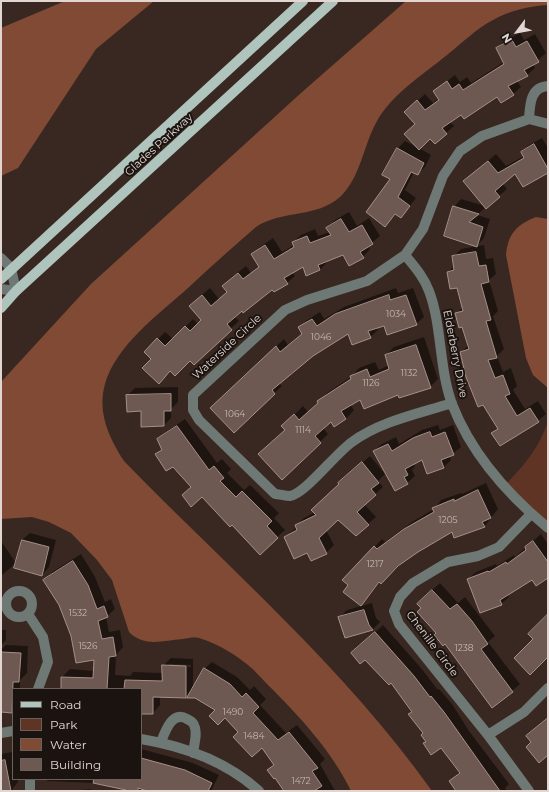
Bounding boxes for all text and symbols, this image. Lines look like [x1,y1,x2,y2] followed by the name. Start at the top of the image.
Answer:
[497,12,537,52] north arrow
[499,31,515,46] text: N
[122,111,196,179] street label: Glades Parkway
[386,309,406,319] house number: 1034
[440,309,470,399] street label: Elderberry Drive
[190,312,264,382] street label: Waterside Circle
[311,332,331,342] house number: 1046
[401,368,417,378] house number: 1132
[362,378,380,388] house number: 1126
[225,409,245,419] house number: 1064
[295,425,311,435] house number: 1114
[438,515,458,525] house number: 1205
[367,559,383,569] house number: 1217
[69,608,87,618] house number: 1532
[403,609,461,679] street label: Chenille Circle
[79,641,97,651] house number: 1526
[454,643,474,653] house number: 1238
[12,688,142,780] legend
[50,697,81,712] text: Road
[223,707,243,717] house number: 1490
[50,717,77,732] text: Park
[244,731,264,741] house number: 1484
[50,737,86,752] text: Water
[50,757,101,772] text: Building
[291,776,311,786] house number: 1472

